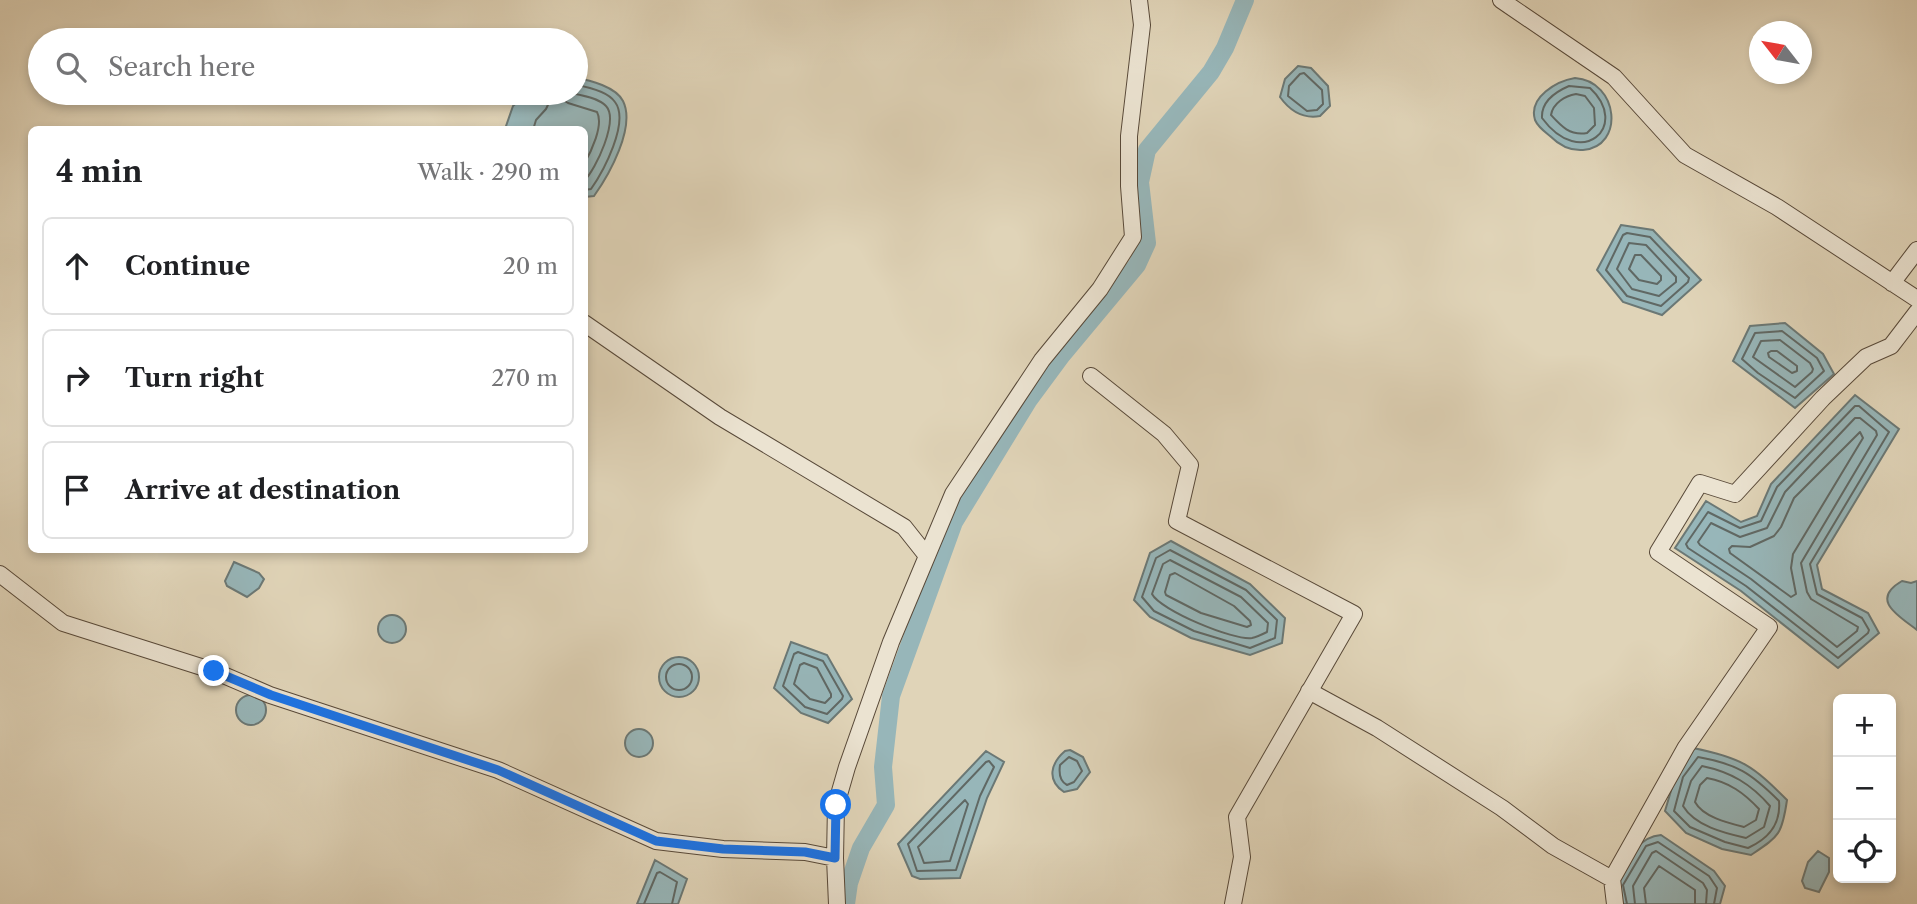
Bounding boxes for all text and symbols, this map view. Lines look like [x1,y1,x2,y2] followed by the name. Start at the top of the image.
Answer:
[1749,21,1812,84] north arrow
[28,28,588,105] search box
[52,48,90,86] icon: search
[108,51,255,83] text: Search here
[56,153,142,190] text: 4 min
[418,158,560,186] text: Walk · 290 m
[58,247,96,285] icon: ahead
[125,250,250,282] text: Continue
[503,252,558,280] text: 20 m
[58,359,96,397] icon: right
[125,362,264,394] text: Turn right
[491,364,558,392] text: 270 m
[58,471,96,509] icon: arrive
[125,474,400,506] text: Arrive at destination
[198,655,229,686] route end
[1833,694,1896,883] map controls
[1833,694,1896,757] button: +
[1833,757,1896,820] button: −
[820,789,851,820] route start
[1833,820,1896,883] button: locate

